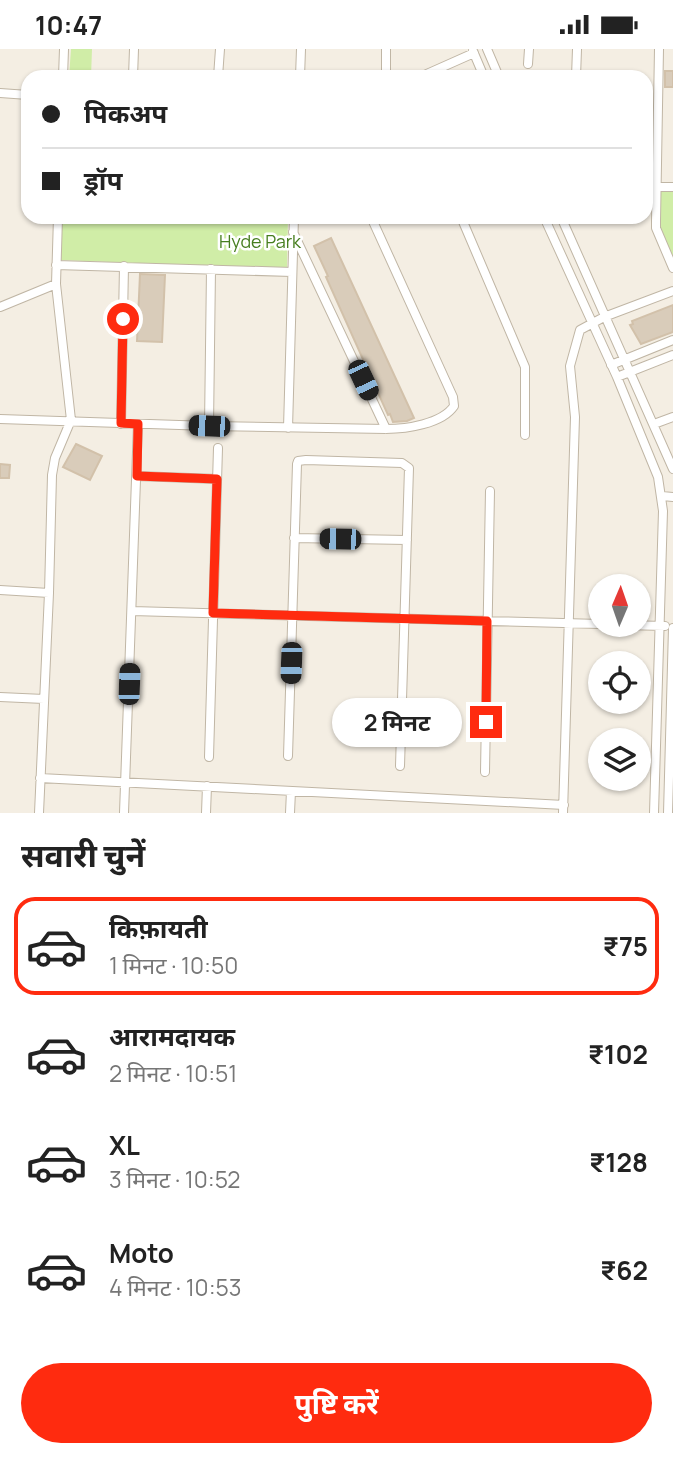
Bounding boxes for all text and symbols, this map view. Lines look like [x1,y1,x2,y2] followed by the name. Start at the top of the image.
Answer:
[35,7,102,43] text: 10:47
[84,95,167,131] text: पिकअप
[84,162,122,198] text: ड्रॉप
[219,229,302,253] park label: Hyde Park
[107,303,139,335] route start
[345,357,382,403] car
[188,415,231,437] car
[319,528,362,550] car
[588,574,651,637] north arrow
[588,574,651,791] map controls
[280,642,303,684] car
[588,651,651,714] button: locate
[118,663,141,705] car
[332,697,462,747] callout: 2 मिनट
[364,706,430,738] text: 2 मिनट
[470,706,502,738] route end
[588,728,651,791] button: layers
[21,833,145,877] text: सवारी चुनें
[109,910,208,946] text: किफ़ायती
[25,915,88,978] icon: car
[603,928,648,964] text: ₹75
[109,949,238,981] text: 1 मिनट · 10:50
[109,1018,235,1054] text: आरामदायक
[25,1023,88,1086] icon: car
[588,1036,648,1072] text: ₹102
[109,1057,237,1089] text: 2 मिनट · 10:51
[109,1127,140,1163] text: XL
[25,1131,88,1194] icon: car
[589,1144,648,1180] text: ₹128
[109,1163,240,1195] text: 3 मिनट · 10:52
[109,1235,174,1271] text: Moto
[25,1239,88,1302] icon: car
[600,1252,648,1288] text: ₹62
[109,1271,242,1303] text: 4 मिनट · 10:53
[21,1363,652,1443] button: पुष्टि करें

